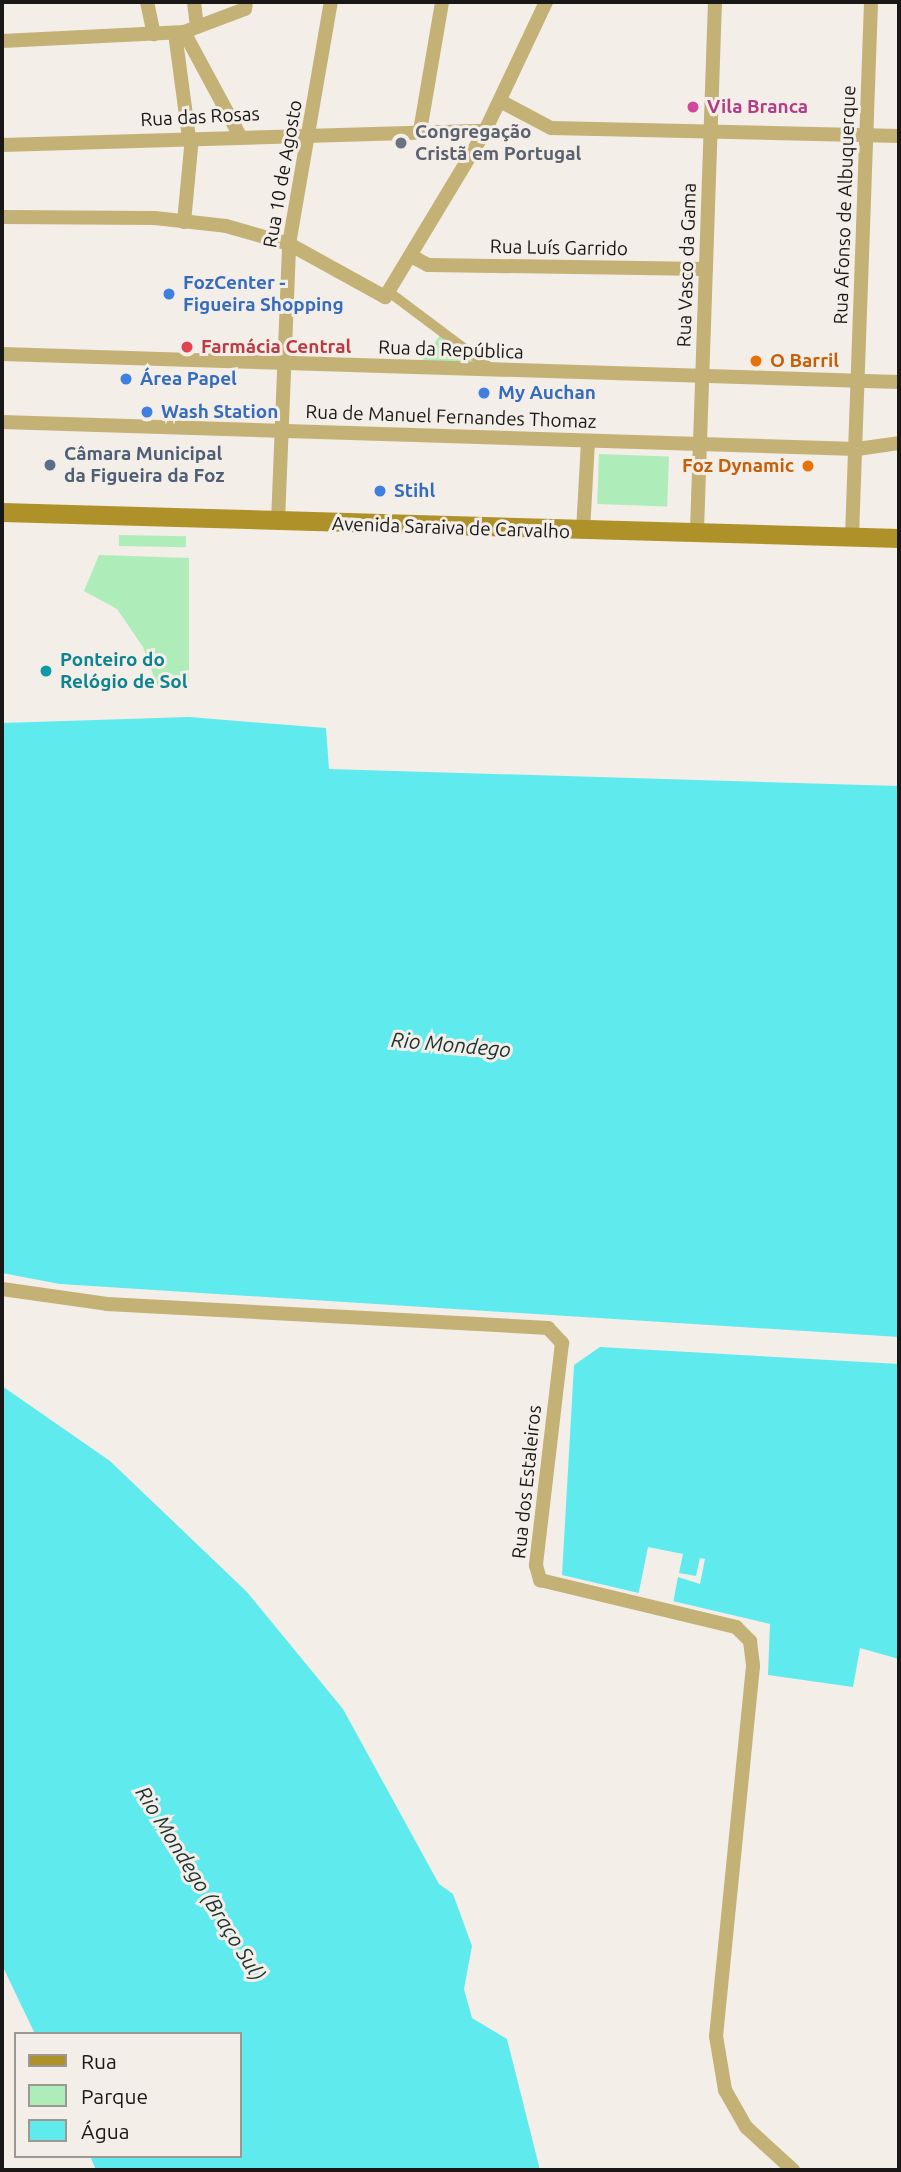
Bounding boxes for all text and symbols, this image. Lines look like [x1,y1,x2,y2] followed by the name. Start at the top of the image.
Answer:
[829,85,861,325] street label: Rua Afonso de Albuquerque
[707,96,808,118] place label: Vila Branca
[259,98,307,250] street label: Rua 10 de Agosto
[685,99,701,115] marker: Vila Branca
[140,102,260,132] street label: Rua das Rosas
[415,121,581,165] place label: Congregação Cristã em Portugal
[393,135,409,151] marker: Congregação Cristã em Portugal
[673,182,701,348] street label: Rua Vasco da Gama
[490,235,628,261] street label: Rua Luís Garrido
[183,272,344,316] place label: FozCenter - Figueira Shopping
[161,286,177,302] marker: FozCenter - Figueira Shopping
[201,336,351,358] place label: Farmácia Central
[378,336,524,364] street label: Rua da República
[179,339,195,355] marker: Farmácia Central
[770,350,839,372] place label: O Barril
[748,353,764,369] marker: O Barril
[140,368,237,390] place label: Área Papel
[118,371,134,387] marker: Área Papel
[498,382,596,404] place label: My Auchan
[476,385,492,401] marker: My Auchan
[161,401,278,423] place label: Wash Station
[305,401,597,433] street label: Rua de Manuel Fernandes Thomaz
[139,404,155,420] marker: Wash Station
[64,443,224,487] place label: Câmara Municipal da Figueira da Foz
[682,455,794,477] place label: Foz Dynamic
[42,457,58,473] marker: Câmara Municipal da Figueira da Foz
[800,458,816,474] marker: Foz Dynamic
[394,480,435,502] place label: Stihl
[372,483,388,499] marker: Stihl
[332,512,570,544] street label: Avenida Saraiva de Carvalho
[60,649,187,693] place label: Ponteiro do Relógio de Sol
[38,663,54,679] marker: Ponteiro do Relógio de Sol
[390,1026,512,1062] water label: Rio Mondego
[508,1404,546,1560] street label: Rua dos Estaleiros
[131,1781,271,1985] water label: Rio Mondego (Braço Sul)
[14,2032,242,2158] legend
[81,2049,117,2073] text: Rua
[81,2084,148,2108] text: Parque
[81,2119,130,2143] text: Água

